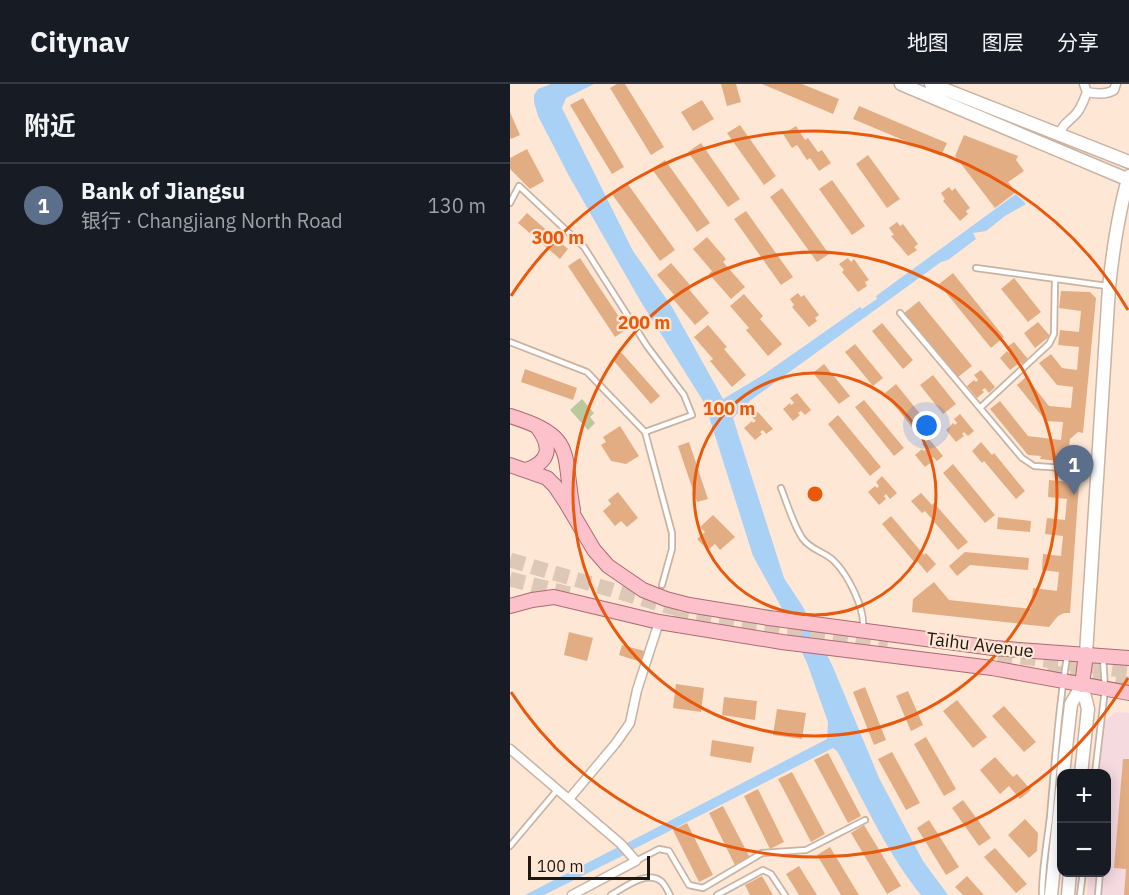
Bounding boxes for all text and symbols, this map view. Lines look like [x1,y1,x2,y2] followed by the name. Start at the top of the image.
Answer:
[30,23,129,60] text: Citynav
[907,28,949,56] text: 地图
[982,28,1024,56] text: 图层
[1057,28,1099,56] text: 分享
[24,108,76,142] text: 附近
[81,176,245,205] text: Bank of Jiangsu
[38,192,50,219] text: 1
[428,192,486,219] text: 130 m
[81,207,343,234] text: 银行 · Changjiang North Road
[532,226,584,249] text: 300 m
[618,311,670,334] text: 200 m
[703,397,755,420] text: 100 m
[912,411,941,440] your location
[1054,446,1094,495] pin: 1
[805,484,825,504] centre of rings
[925,627,1035,663] street label: Taihu Avenue
[1057,769,1111,877] map controls
[1057,769,1111,823] button: +
[1057,823,1111,877] button: −
[528,853,650,880] scale bar
[537,856,584,876] text: 100 m

